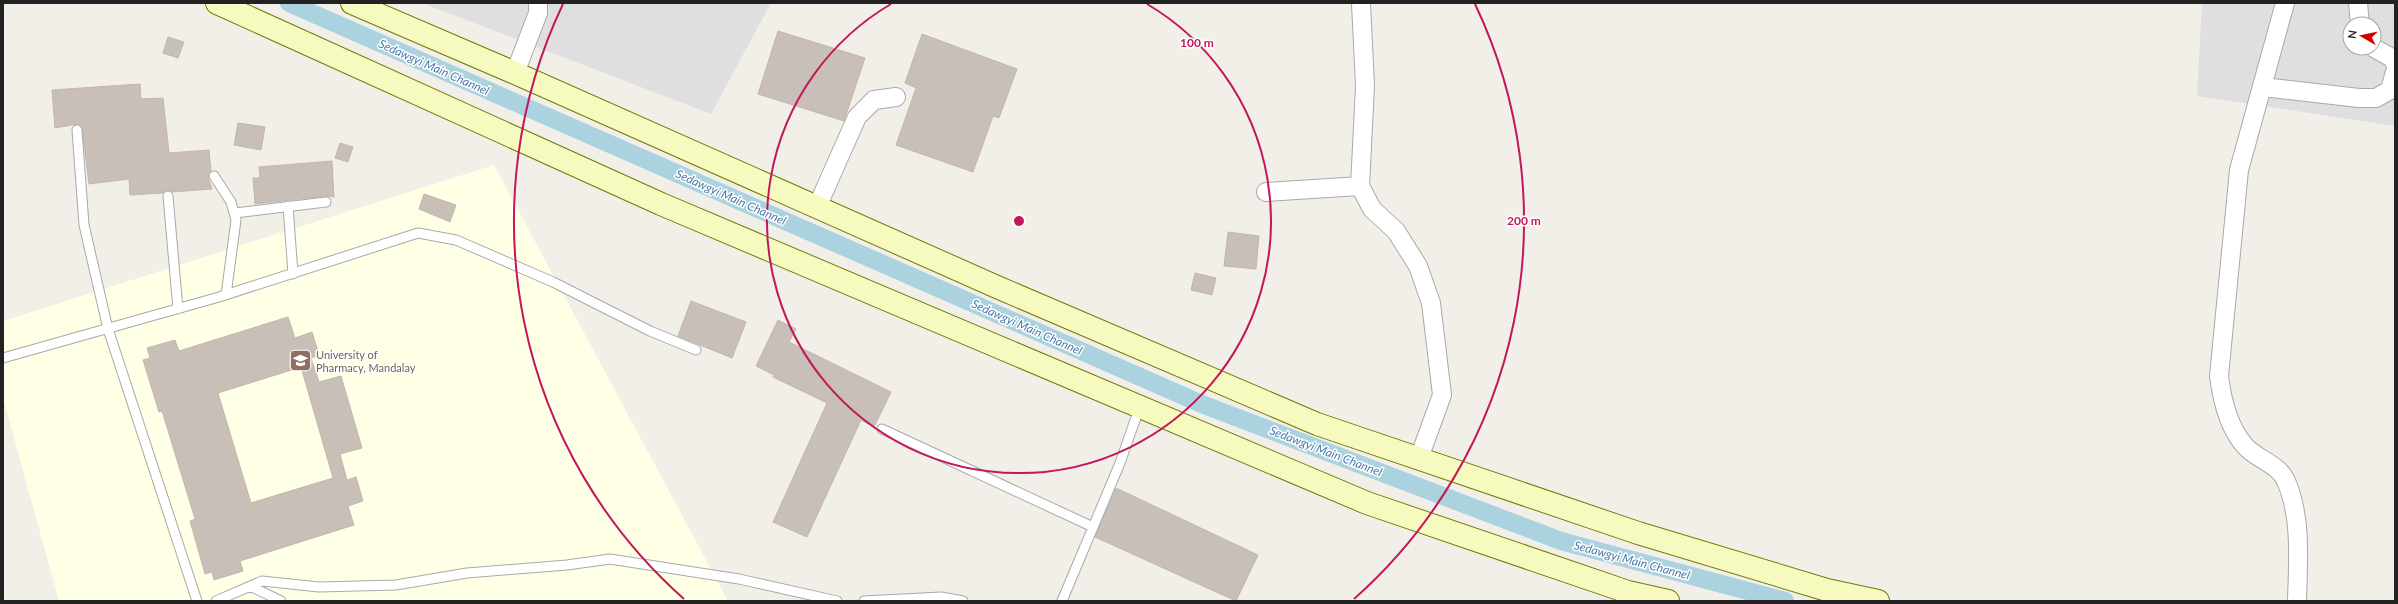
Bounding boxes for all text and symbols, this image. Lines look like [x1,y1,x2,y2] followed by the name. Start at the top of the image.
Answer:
[2342,16,2382,56] north arrow
[2345,29,2359,40] text: N
[1180,35,1214,50] text: 100 m
[376,36,492,98] water label: Sedawgyi Main Channel
[673,166,789,228] water label: Sedawgyi Main Channel
[1507,213,1541,228] text: 200 m
[1012,214,1026,228] centre of rings
[969,296,1085,358] water label: Sedawgyi Main Channel
[288,347,314,373] school or university icon: University of Pharmacy, Mandalay
[316,348,416,374] place label: University of Pharmacy, Mandalay
[1268,423,1385,480] water label: Sedawgyi Main Channel
[1572,537,1692,583] water label: Sedawgyi Main Channel

